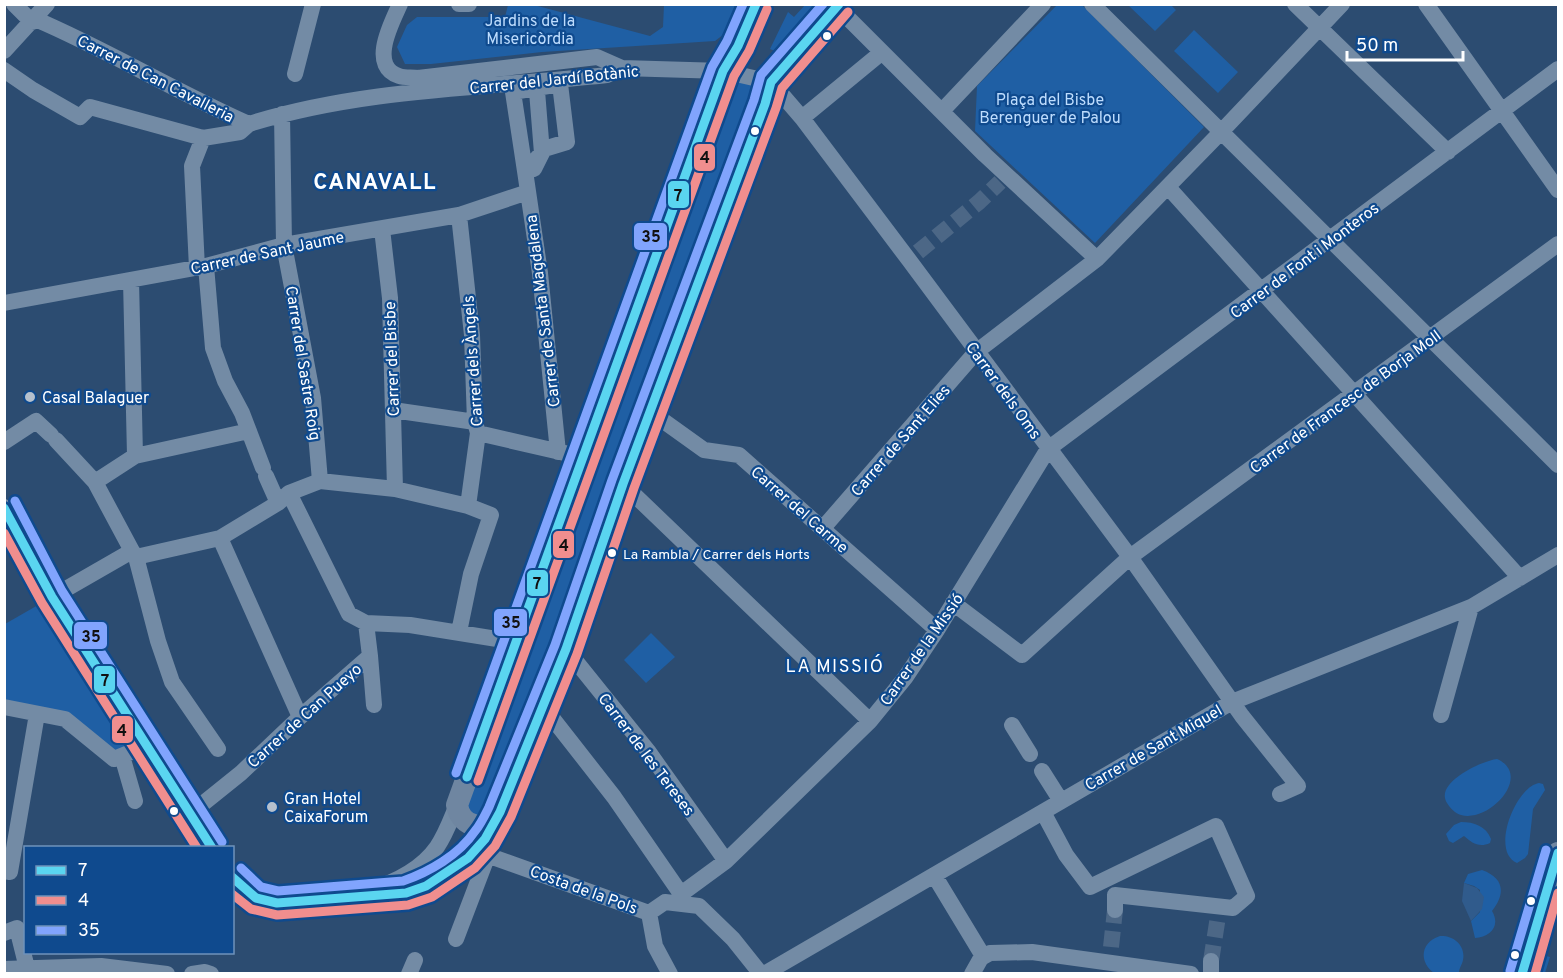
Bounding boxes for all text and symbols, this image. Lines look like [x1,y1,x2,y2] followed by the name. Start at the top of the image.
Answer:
[485,12,575,50] park label: Jardins de la Misericòrdia
[1347,24,1462,62] scale bar
[821,30,833,42] unlabelled marker
[73,31,237,128] street label: Carrer de Can Cavalleria
[1356,35,1398,58] text: 50 m
[469,62,640,100] street label: Carrer del Jardí Botànic
[979,91,1121,129] park label: Plaça del Bisbe Berenguer de Palou
[749,125,761,137] unlabelled marker
[693,143,716,172] line badge: 4
[700,149,710,169] text: 4
[313,170,437,197] district label: CANAVALL
[667,180,690,209] line badge: 7
[674,187,682,207] text: 7
[1227,199,1384,324] street label: Carrer de Font i Monteros
[522,213,566,408] street label: Carrer de Santa Magdalena
[633,222,668,251] line badge: 35
[189,228,346,280] street label: Carrer de Sant Jaume
[641,228,661,248] text: 35
[280,284,324,442] street label: Carrer del Sastre Roig
[457,295,489,427] street label: Carrer dels Àngels
[381,301,405,417] street label: Carrer del Bisbe
[1247,326,1446,479] street label: Carrer de Francesc de Borja Moll
[960,339,1044,444] street label: Carrer dels Oms
[848,381,956,501] street label: Carrer de Sant Elies
[42,389,149,409] place label: Casal Balaguer
[23,390,37,404] marker: Casal Balaguer
[746,463,852,558] street label: Carrer del Carme
[552,530,575,559] line badge: 4
[559,537,569,557] text: 4
[606,547,618,559] marker: La Rambla / Carrer dels Horts
[623,547,810,564] place label: La Rambla / Carrer dels Horts
[526,569,549,597] line badge: 7
[533,575,541,595] text: 7
[876,590,969,710] street label: Carrer de la Missió
[493,608,528,637] line badge: 35
[501,614,521,634] text: 35
[73,621,108,650] line badge: 35
[81,628,101,648] text: 35
[786,654,884,679] district label: LA MISSIÓ
[244,660,367,773] street label: Carrer de Can Pueyo
[93,665,116,694] line badge: 7
[101,672,109,692] text: 7
[593,690,698,821] street label: Carrer de les Tereses
[1082,701,1226,796] street label: Carrer de Sant Miquel
[111,715,134,744] line badge: 4
[117,722,127,742] text: 4
[284,790,368,828] place label: Gran Hotel CaixaForum
[265,800,279,814] marker: Gran Hotel CaixaForum
[168,805,180,817] unlabelled marker
[24,846,234,954] legend
[78,860,87,883] text: 7
[527,862,640,920] street label: Costa de la Pols
[78,890,89,913] text: 4
[1525,895,1537,907] unlabelled marker
[78,920,100,943] text: 35
[1509,949,1521,961] unlabelled marker

